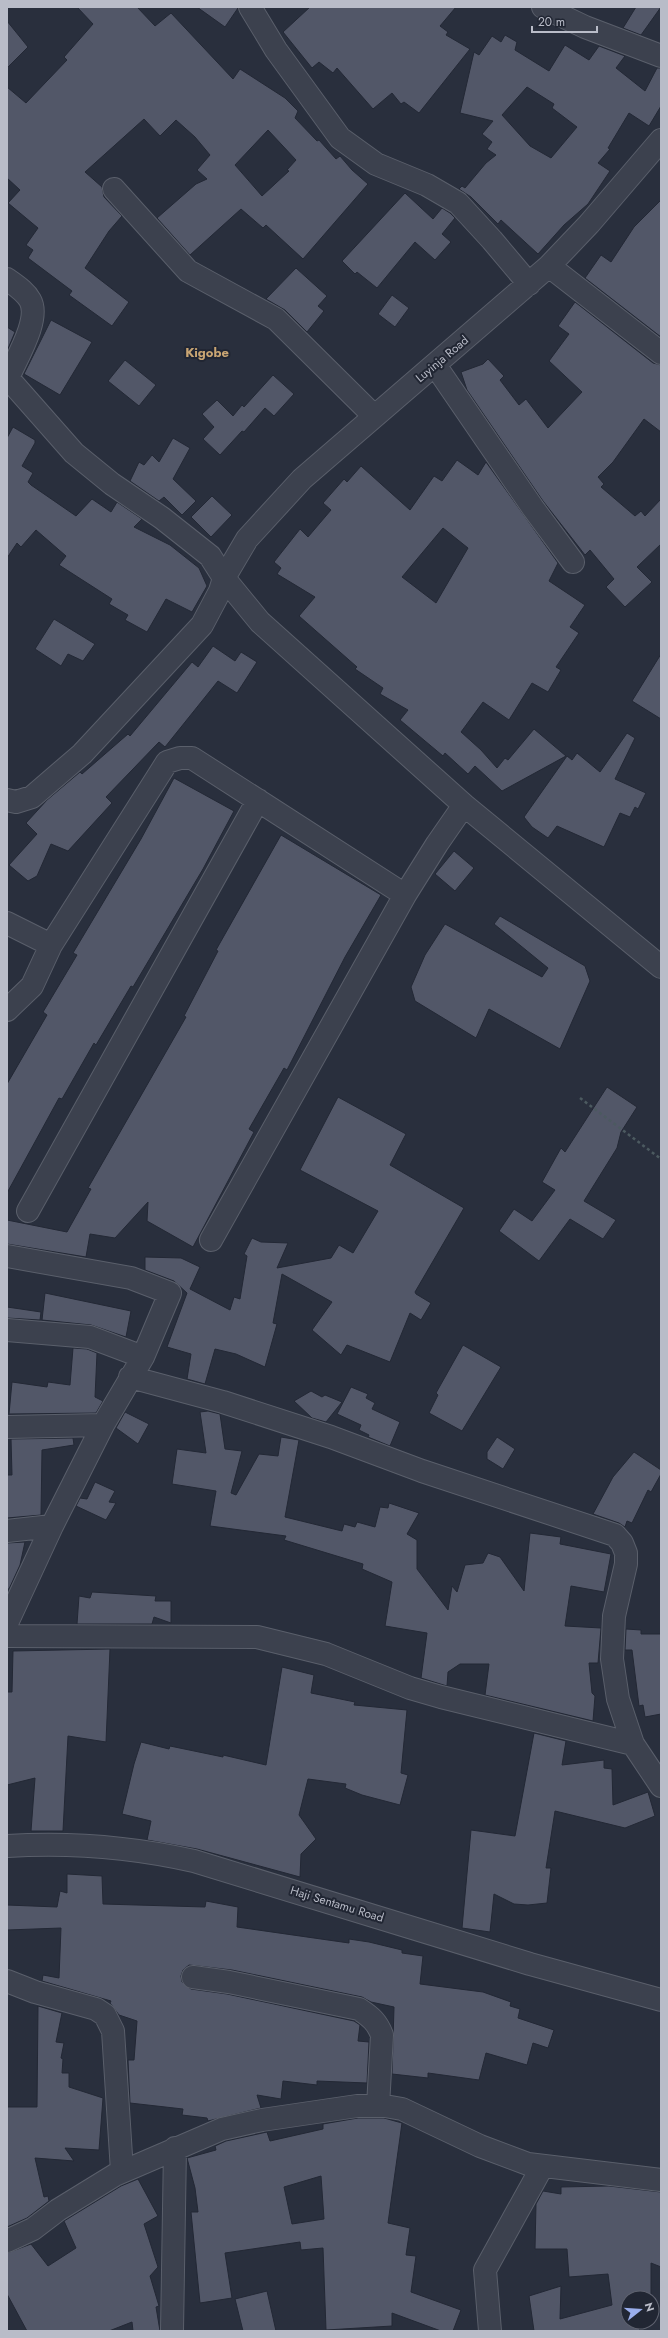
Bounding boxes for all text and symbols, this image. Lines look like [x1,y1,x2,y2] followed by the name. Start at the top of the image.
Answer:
[532,8,597,34] scale bar
[538,13,565,31] text: 20 m
[412,331,472,387] street label: Luyinja Road
[185,343,229,362] district label: Kigobe
[288,1881,386,1927] street label: Haji Sentamu Road
[620,2290,660,2330] north arrow
[641,2301,658,2314] text: N

